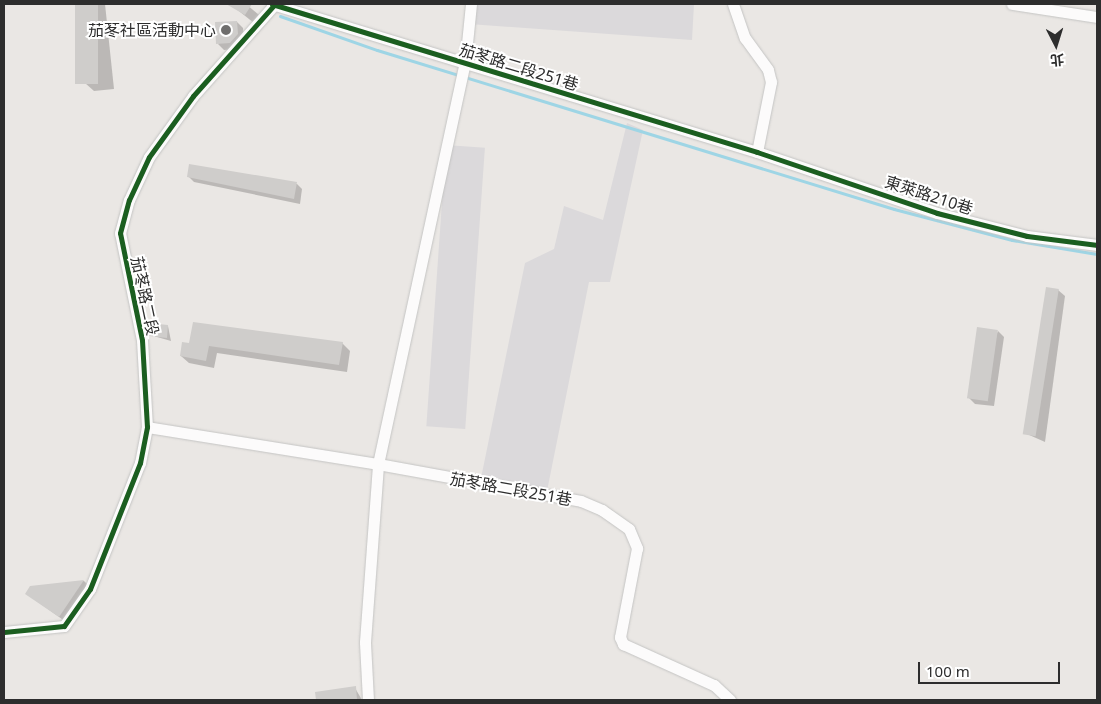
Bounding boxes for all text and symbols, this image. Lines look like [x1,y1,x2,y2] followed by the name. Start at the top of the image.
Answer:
[88,20,216,40] place label: 茄苳社區活動中心
[1031,20,1081,70] north arrow
[220,24,232,36] marker: 茄苳社區活動中心
[457,40,581,94] street label: 茄苳路二段251巷
[1050,50,1065,71] text: 北
[883,172,975,218] street label: 東萊路210巷
[127,255,163,337] street label: 茄苳路二段
[449,469,573,509] street label: 茄苳路二段251巷
[921,652,1064,684] scale bar
[926,661,970,681] text: 100 m

